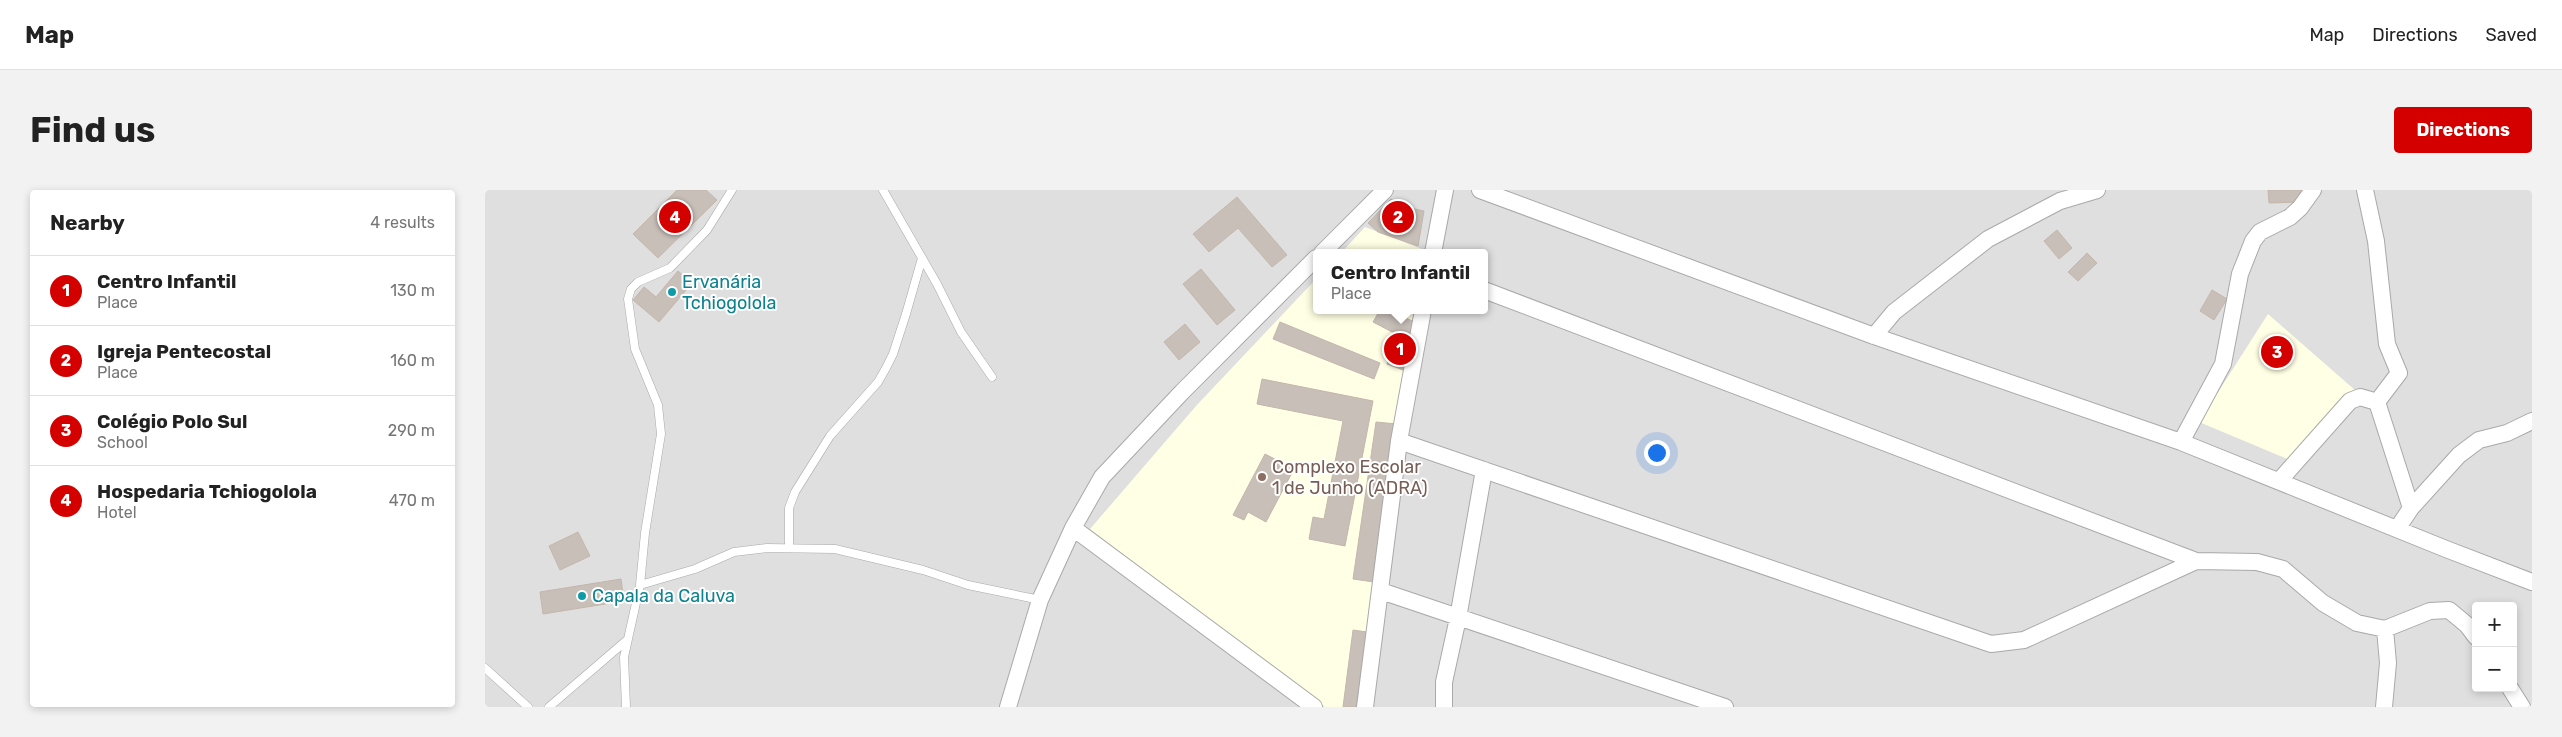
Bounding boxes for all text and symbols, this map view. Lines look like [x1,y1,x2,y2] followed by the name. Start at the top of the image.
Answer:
[25,21,74,49] text: Map
[2309,24,2344,46] text: Map
[2372,24,2458,46] text: Directions
[2486,24,2537,46] text: Saved
[2394,107,2532,153] button: Directions
[30,109,155,151] text: Find us
[659,198,691,236] pin: 4
[1382,198,1414,236] pin: 2
[50,210,125,235] text: Nearby
[370,213,435,232] text: 4 results
[1313,249,1488,314] popup
[1331,261,1470,284] text: Centro Infantil
[97,270,236,293] text: Centro Infantil
[682,271,776,314] place label: Ervanária Tchiogolola
[62,281,70,300] text: 1
[390,281,435,300] text: 130 m
[1331,284,1372,303] text: Place
[666,286,678,298] marker: Ervanária Tchiogolola
[97,293,138,312] text: Place
[1384,330,1416,368] pin: 1
[2261,333,2293,371] pin: 3
[97,340,271,363] text: Igreja Pentecostal
[61,351,71,370] text: 2
[390,351,435,370] text: 160 m
[97,363,138,382] text: Place
[97,410,247,433] text: Colégio Polo Sul
[61,421,71,440] text: 3
[388,421,435,440] text: 290 m
[97,433,148,452] text: School
[1644,440,1670,466] your location
[1272,456,1428,499] place label: Complexo Escolar 1 de Junho (ADRA)
[1256,471,1268,483] marker: Complexo Escolar 1 de Junho (ADRA)
[97,480,317,503] text: Hospedaria Tchiogolola
[61,491,71,510] text: 4
[389,491,435,510] text: 470 m
[97,503,137,522] text: Hotel
[592,585,735,607] place label: Capala da Caluva
[576,590,588,602] marker: Capala da Caluva
[2472,602,2517,692] map controls
[2472,602,2517,647] button: +
[2472,647,2517,692] button: −

